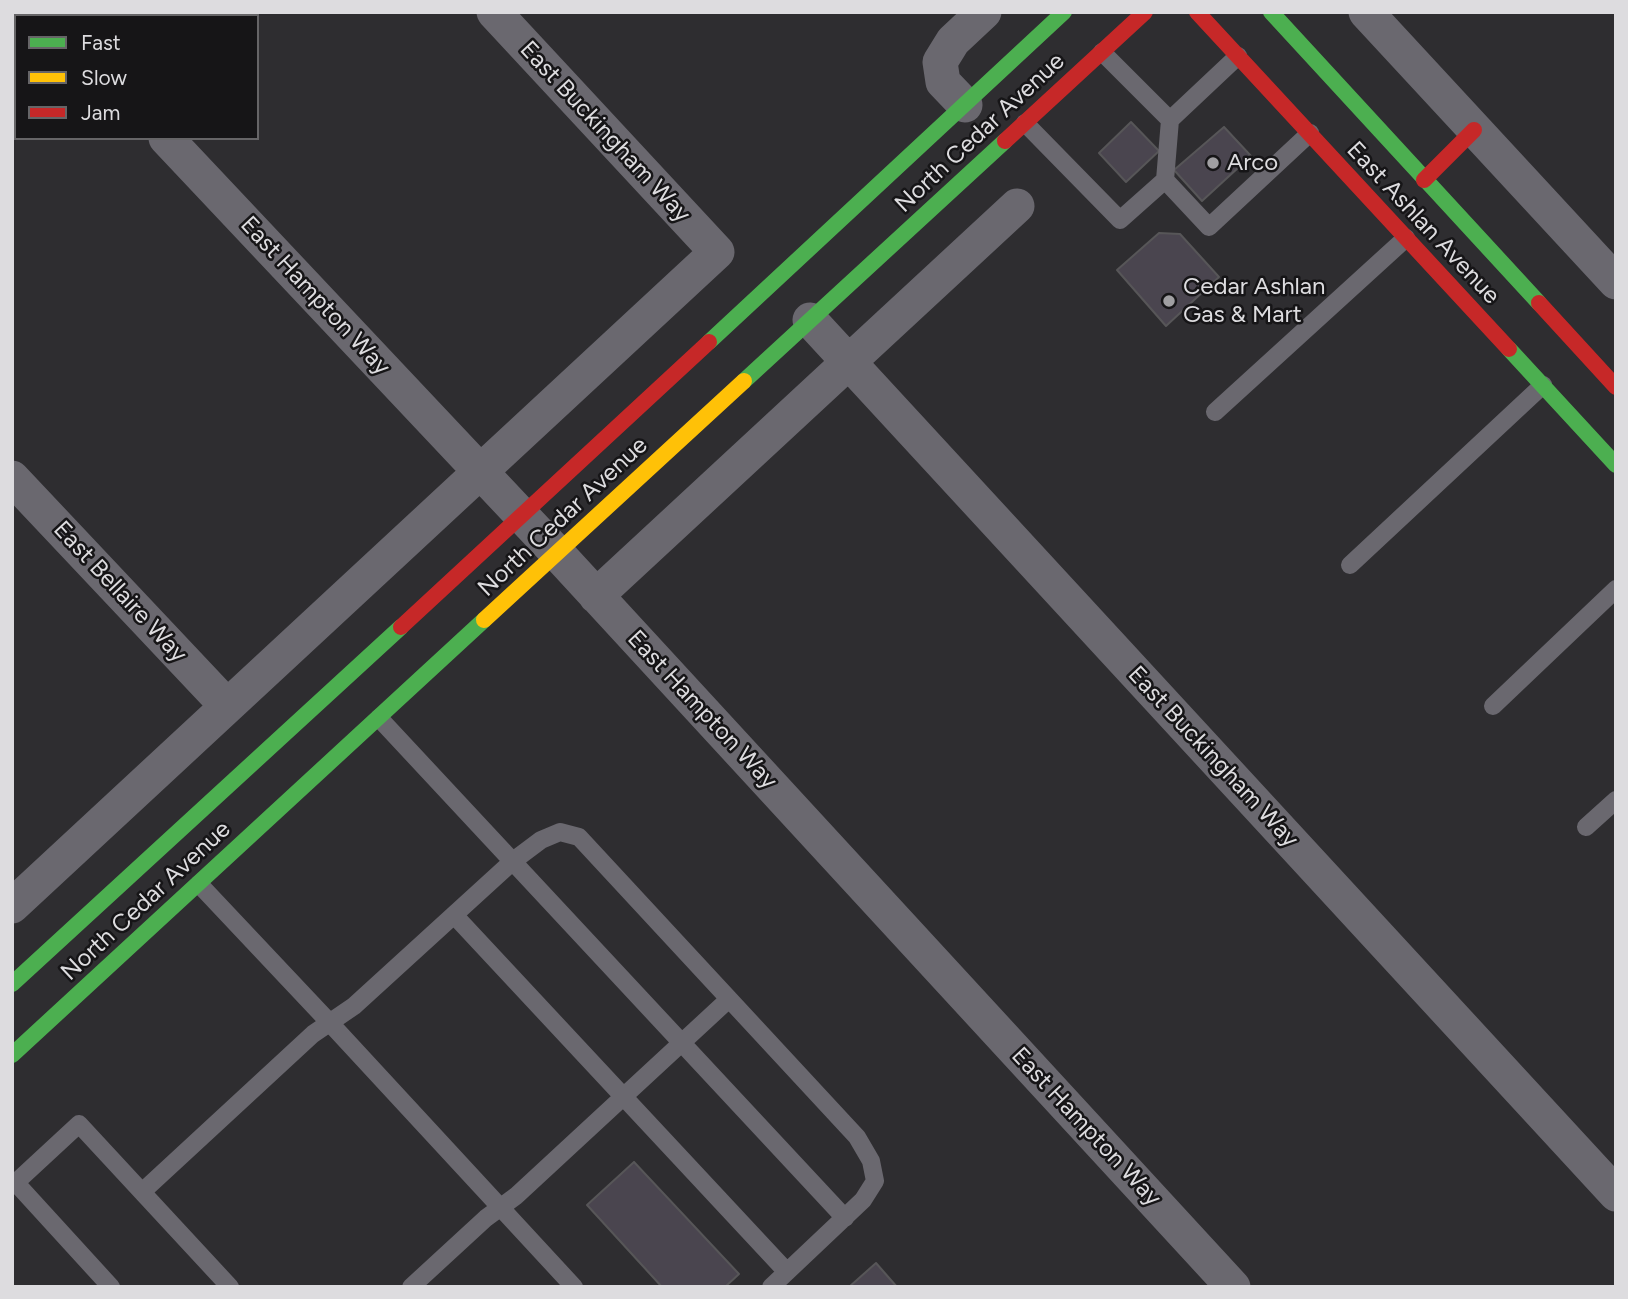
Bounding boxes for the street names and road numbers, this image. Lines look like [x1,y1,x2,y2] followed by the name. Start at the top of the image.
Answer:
[514,35,696,229] street label: East Buckingham Way
[889,47,1071,219] street label: North Cedar Avenue
[1340,136,1506,310] street label: East Ashlan Avenue
[234,211,396,381] street label: East Hampton Way
[472,431,654,603] street label: North Cedar Avenue
[47,515,193,669] street label: East Bellaire Way
[621,625,783,795] street label: East Hampton Way
[1122,660,1304,854] street label: East Buckingham Way
[55,815,237,987] street label: North Cedar Avenue
[1005,1042,1167,1212] street label: East Hampton Way

